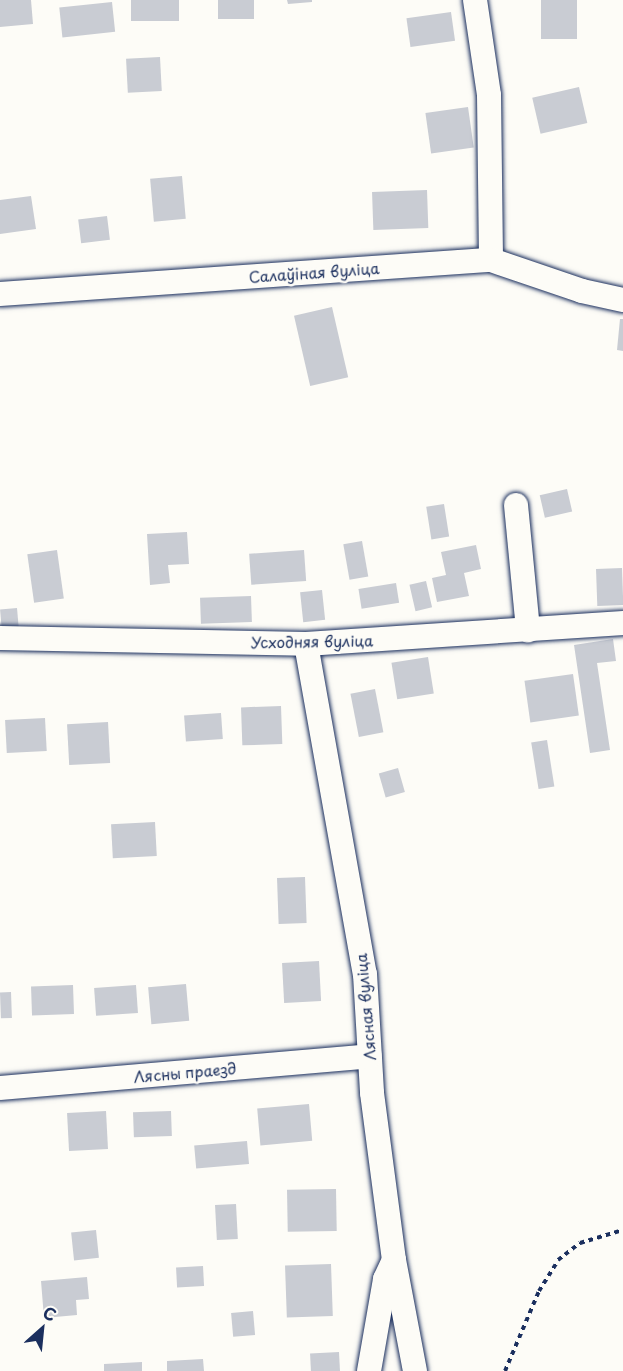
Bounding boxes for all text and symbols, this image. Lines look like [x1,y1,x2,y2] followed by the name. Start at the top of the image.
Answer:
[248,258,380,286] street label: Салаўіная вуліца
[250,631,374,651] street label: Усходняя вуліца
[351,952,379,1062] street label: Лясная вуліца
[132,1058,238,1086] street label: Лясны праезд
[12,1299,72,1359] north arrow
[39,1300,61,1326] text: С

